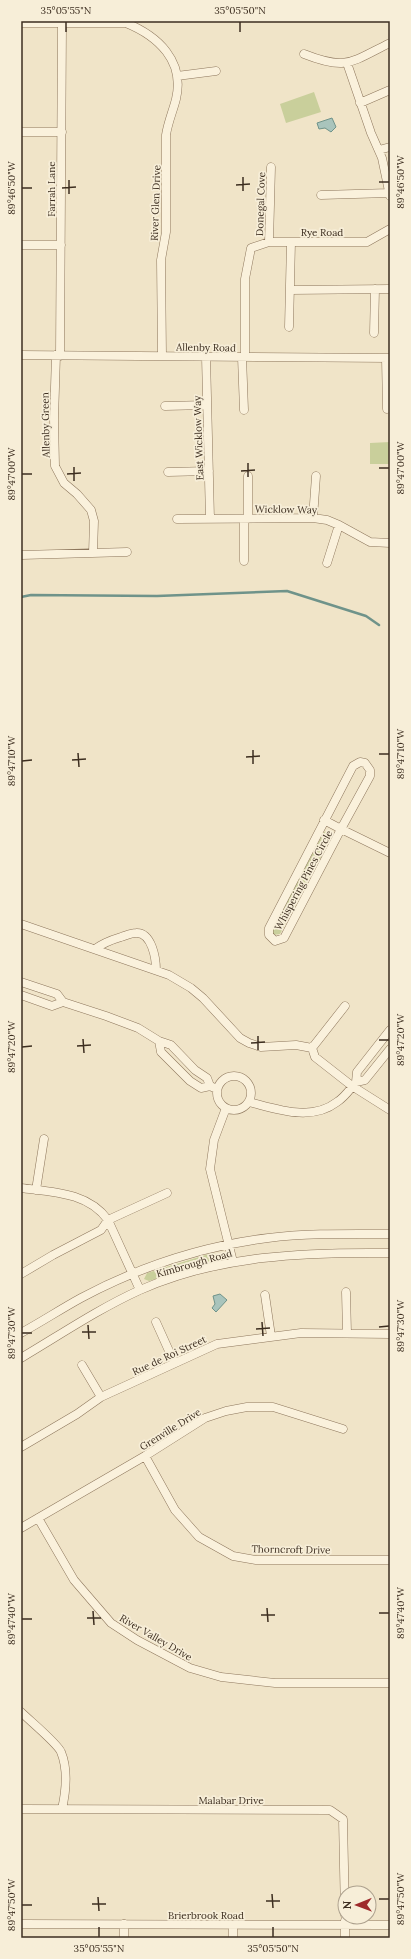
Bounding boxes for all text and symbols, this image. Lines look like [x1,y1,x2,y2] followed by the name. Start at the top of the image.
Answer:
[41,4,92,17] text: 35°05'55"N
[214,4,266,17] text: 35°05'50"N
[394,154,407,209] text: 89°46'50"W
[5,160,18,215] text: 89°46'50"W
[45,161,58,217] street label: Farrah Lane
[148,164,163,241] street label: River Glen Drive
[253,171,268,236] street label: Donegal Cove
[301,226,343,239] street label: Rye Road
[175,340,236,355] street label: Allenby Road
[38,392,53,459] street label: Allenby Green
[190,395,206,481] street label: East Wicklow Way
[394,440,407,495] text: 89°47'00"W
[5,446,18,501] text: 89°47'00"W
[255,502,318,517] street label: Wicklow Way
[394,728,407,779] text: 89°47'10"W
[5,735,18,786] text: 89°47'10"W
[272,827,336,933] street label: Whispering Pines Circle
[394,1013,407,1066] text: 89°47'20"W
[5,1020,18,1073] text: 89°47'20"W
[155,1246,233,1280] street label: Kimbrough Road
[394,1299,407,1352] text: 89°47'30"W
[5,1306,18,1359] text: 89°47'30"W
[130,1333,208,1378] street label: Rue de Roi Street
[137,1405,204,1453] street label: Grenville Drive
[251,1542,331,1557] street label: Thorncroft Drive
[394,1586,407,1639] text: 89°47'40"W
[5,1592,18,1645] text: 89°47'40"W
[117,1611,195,1664] street label: River Valley Drive
[198,1794,264,1807] street label: Malabar Drive
[394,1872,407,1925] text: 89°47'50"W
[5,1878,18,1931] text: 89°47'50"W
[337,1885,377,1925] north arrow
[340,1900,354,1910] text: N
[168,1909,244,1922] street label: Brierbrook Road
[74,1942,125,1955] text: 35°05'55"N
[247,1942,299,1955] text: 35°05'50"N

